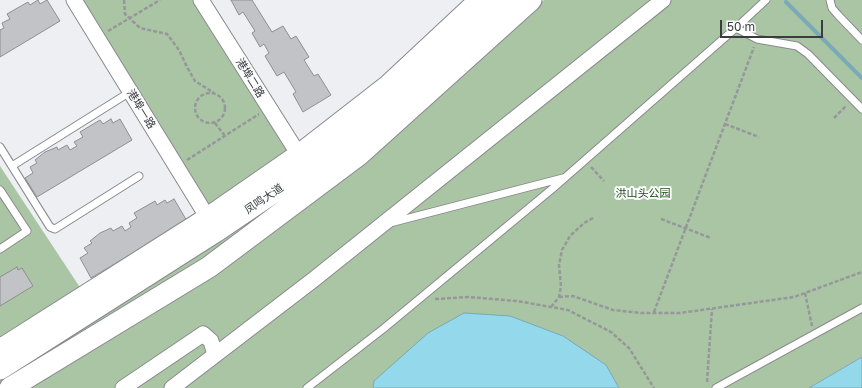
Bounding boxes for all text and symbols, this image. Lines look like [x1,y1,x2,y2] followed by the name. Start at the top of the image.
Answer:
[722,12,825,38] scale bar
[727,19,755,34] text: 50 m
[233,56,267,100] street label: 港埠二路
[124,87,158,131] street label: 港埠一路
[242,181,286,217] street label: 凤鸣大道
[616,187,670,201] park label: 洪山头公园

